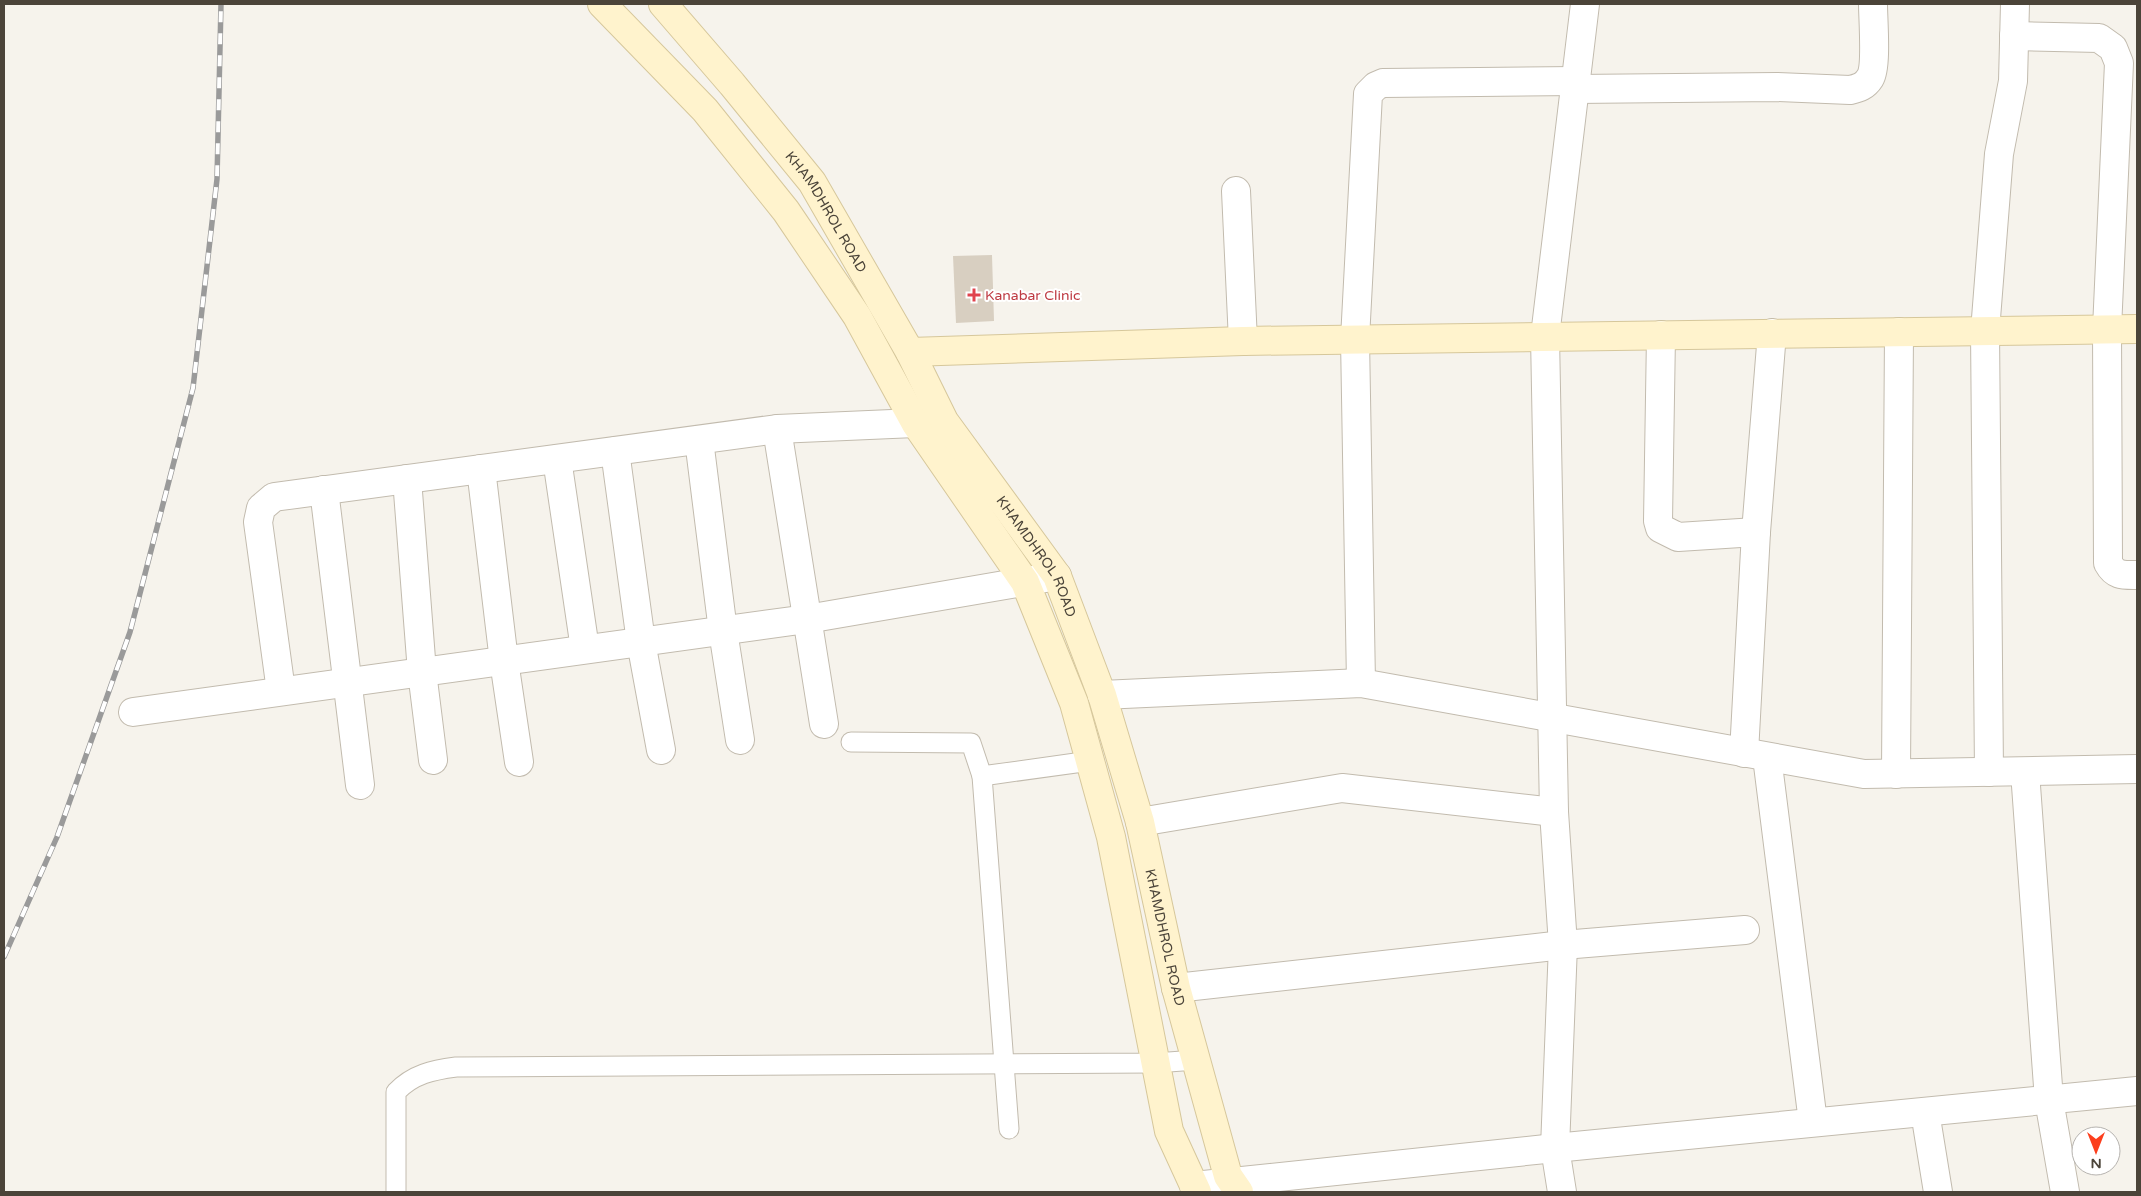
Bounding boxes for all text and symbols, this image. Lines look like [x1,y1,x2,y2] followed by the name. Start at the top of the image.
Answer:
[781,148,870,276] street label: KHAMDHROL ROAD
[985,287,1081,304] place label: Kanabar Clinic
[967,288,981,302] marker: Kanabar Clinic
[992,493,1080,619] street label: KHAMDHROL ROAD
[1141,867,1189,1008] street label: KHAMDHROL ROAD
[2071,1126,2121,1176] north arrow
[2090,1155,2102,1172] text: N

